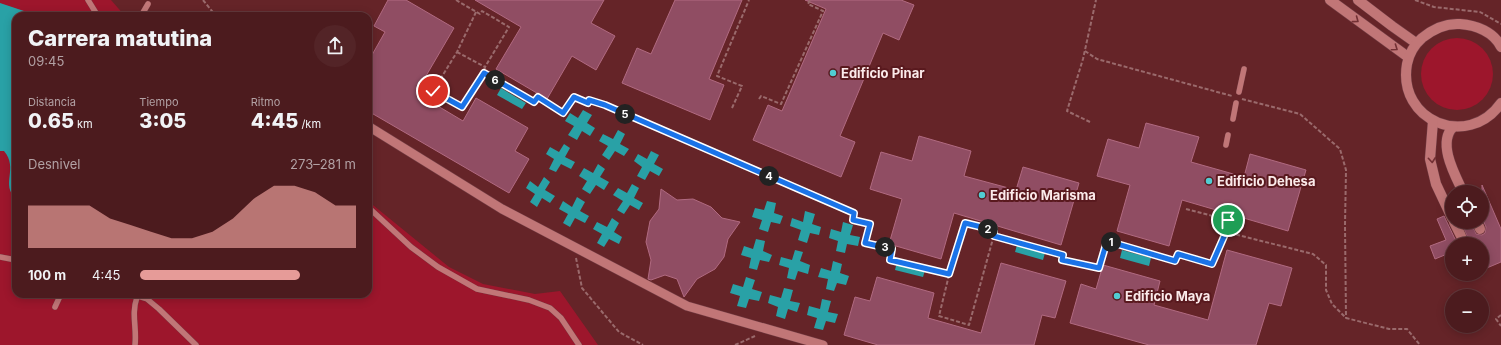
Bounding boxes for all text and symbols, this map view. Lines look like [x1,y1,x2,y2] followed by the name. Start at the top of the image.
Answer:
[1352,15,1359,22] one-way arrow
[28,25,212,51] text: Carrera matutina
[314,25,356,67] button: share
[1391,43,1398,51] one-way arrow
[28,53,64,69] text: 09:45
[841,65,925,81] place label: Edificio Pinar
[828,68,838,78] marker: Edificio Pinar
[485,70,505,90] pin: 6
[491,73,499,87] text: 6
[416,74,450,108] pin
[422,80,444,102] icon: check
[28,95,76,109] text: Distancia
[139,95,178,109] text: Tiempo
[251,95,280,109] text: Ritmo
[615,104,635,124] pin: 5
[621,107,629,121] text: 5
[28,109,74,133] text: 0.65
[139,109,186,133] text: 3:05
[251,109,298,133] text: 4:45
[74,117,93,131] text: km
[298,117,321,131] text: /km
[28,156,80,172] text: Desnivel
[290,156,356,172] text: 273–281 m
[1427,157,1436,163] one-way arrow
[759,166,779,186] pin: 4
[765,169,773,183] text: 4
[1217,173,1315,189] place label: Edificio Dehesa
[1204,176,1214,186] marker: Edificio Dehesa
[1445,185,1489,333] map controls
[1445,185,1489,229] button: locate
[990,187,1096,203] place label: Edificio Marisma
[977,190,987,200] marker: Edificio Marisma
[1211,203,1245,237] pin
[1217,209,1239,231] icon: arrive
[978,219,998,239] pin: 2
[985,222,991,236] text: 2
[1101,232,1121,252] pin: 1
[1109,235,1113,249] text: 1
[875,237,895,257] pin: 3
[1445,237,1489,281] button: +
[881,240,889,254] text: 3
[28,267,66,283] text: 100 m
[92,267,120,283] text: 4:45
[1125,288,1210,304] place label: Edificio Maya
[1445,289,1489,333] button: −
[1112,291,1122,301] marker: Edificio Maya

